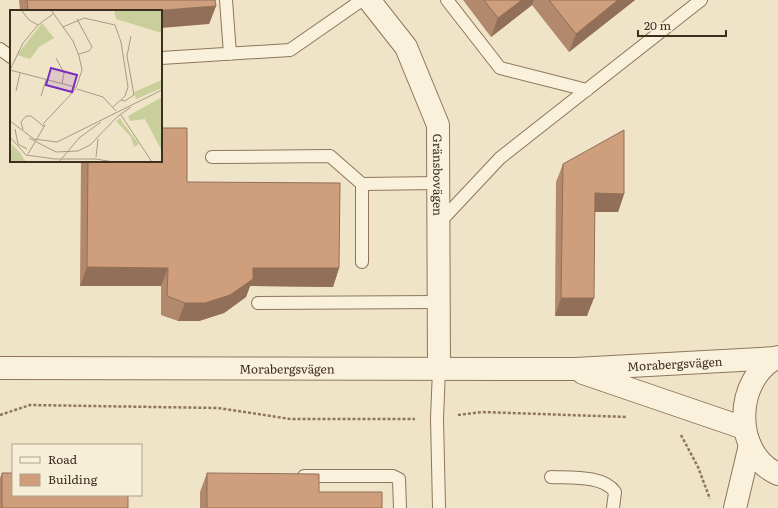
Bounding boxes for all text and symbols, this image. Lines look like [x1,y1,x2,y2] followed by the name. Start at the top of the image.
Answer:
[10,10,162,162] inset map
[638,12,726,38] scale bar
[644,16,671,34] text: 20 m
[429,134,447,216] street label: Gränsbovägen
[627,352,723,375] street label: Morabergsvägen
[239,359,335,378] street label: Morabergsvägen
[12,444,142,496] legend
[48,450,78,468] text: Road
[48,470,98,488] text: Building

